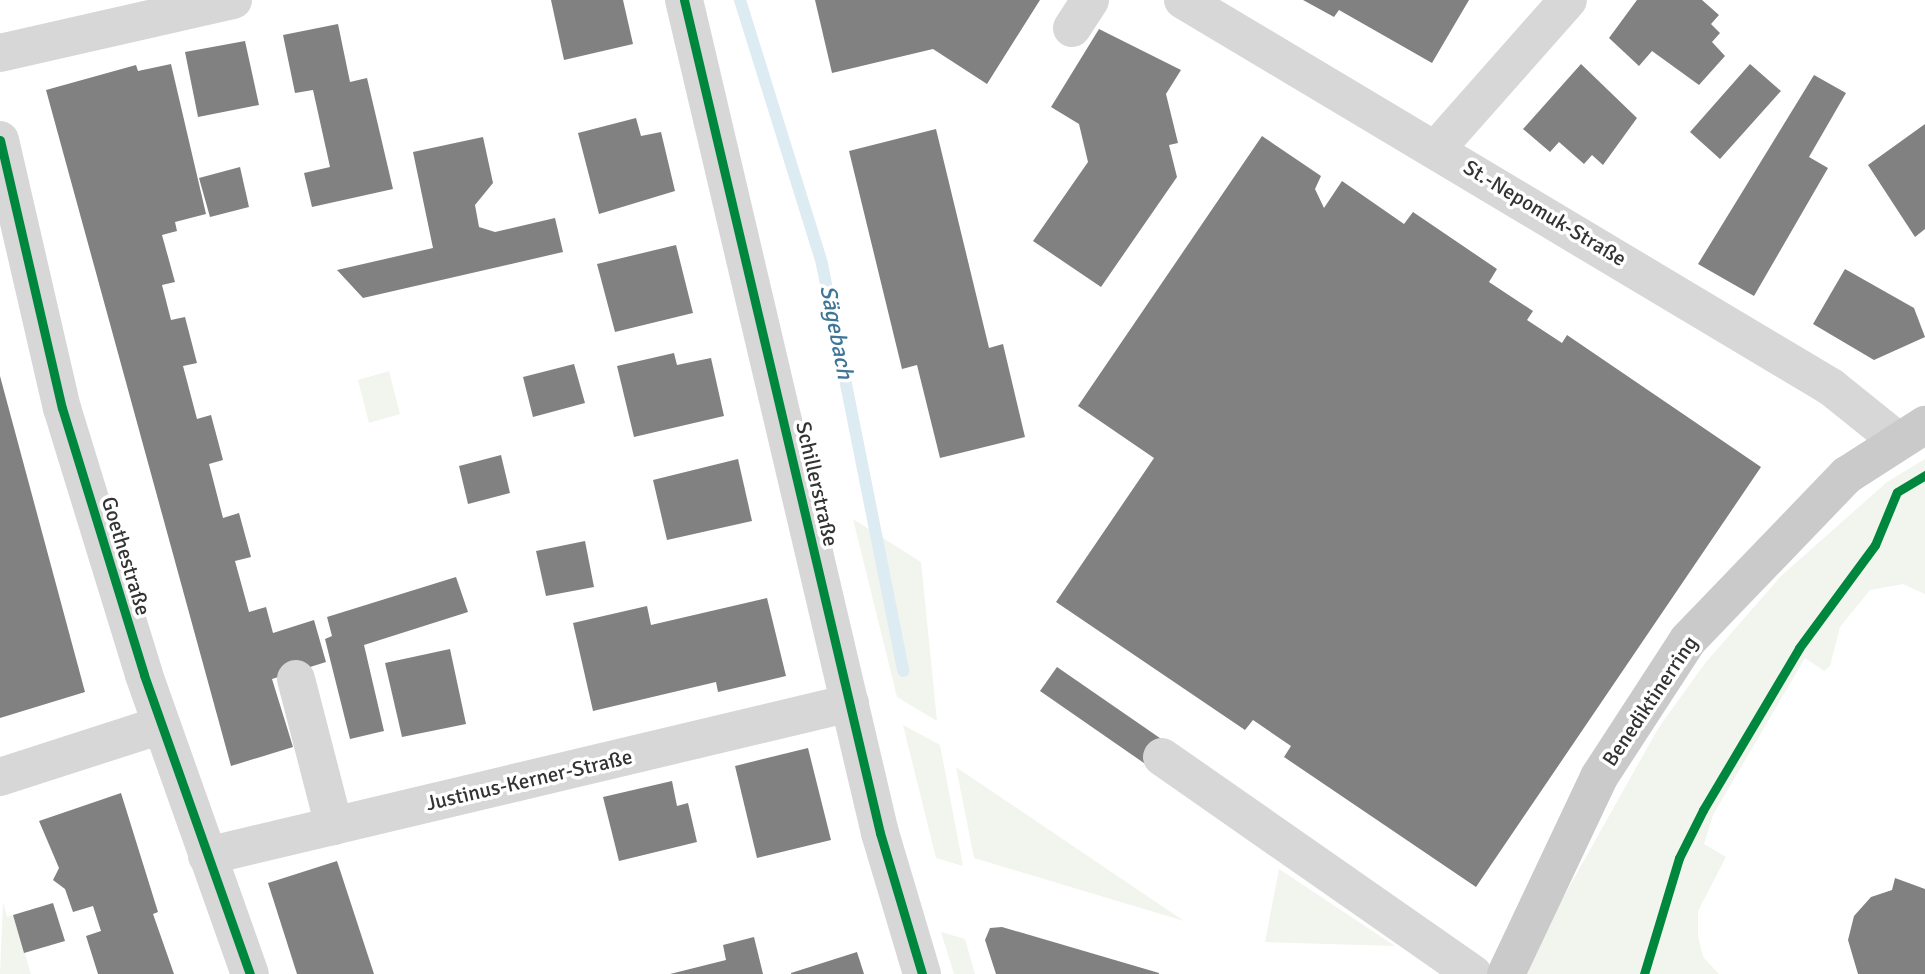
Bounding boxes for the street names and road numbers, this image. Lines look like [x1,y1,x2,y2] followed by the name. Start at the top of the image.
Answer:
[1459,154,1631,272] street label: St.-Nepomuk-Straße
[790,419,844,549] street label: Schillerstraße
[96,494,156,618] street label: Goethestraße
[1597,631,1703,771] street label: Benediktinerring
[423,744,635,816] street label: Justinus-Kerner-Straße

